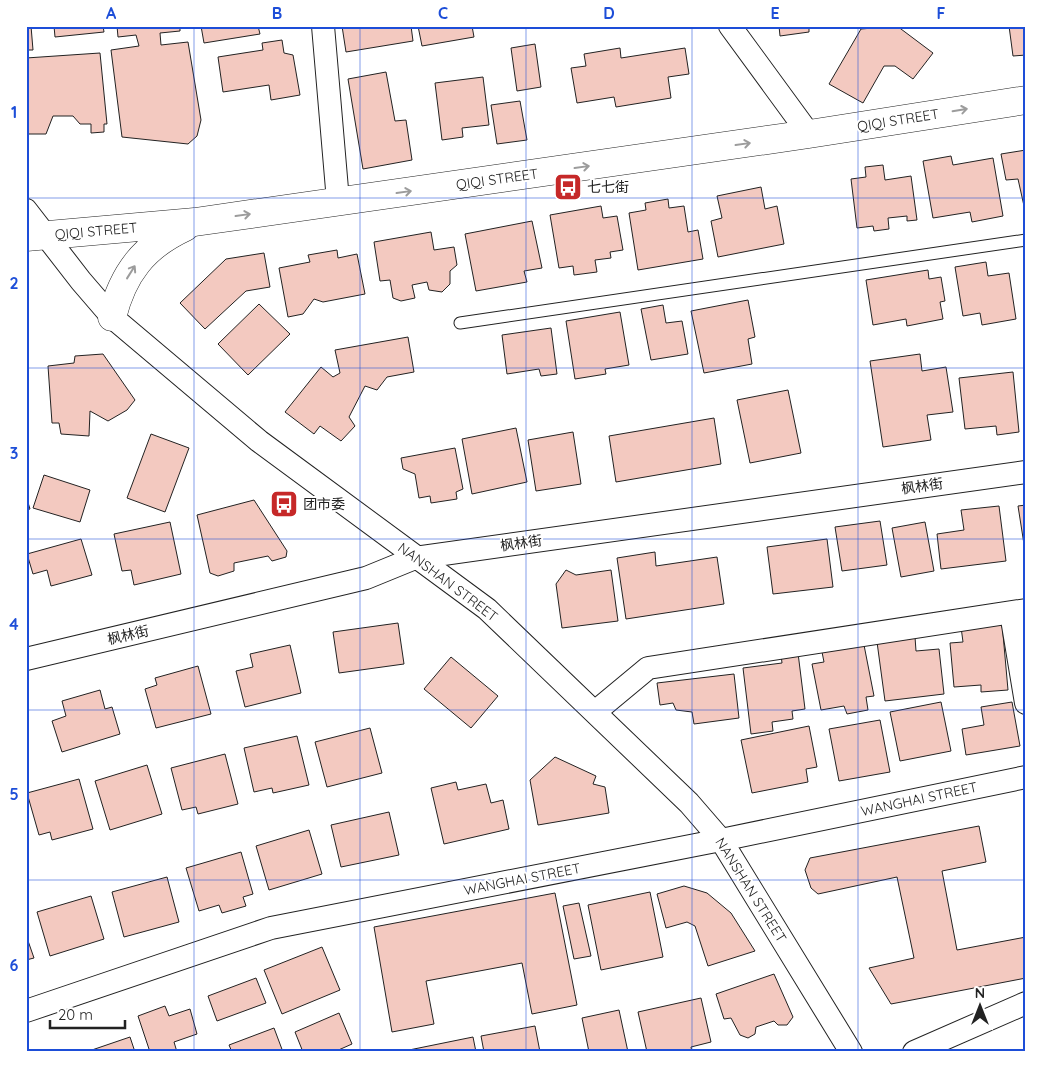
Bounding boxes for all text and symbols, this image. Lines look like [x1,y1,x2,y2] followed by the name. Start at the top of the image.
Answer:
[106,3,117,23] text: A
[272,3,282,23] text: B
[438,3,448,23] text: C
[603,3,615,23] text: D
[770,3,780,23] text: E
[937,3,946,23] text: F
[11,102,17,122] text: 1
[856,105,940,135] street label: QIQI STREET
[952,105,968,115] one-way arrow
[735,139,751,149] one-way arrow
[574,161,590,171] one-way arrow
[455,164,539,194] street label: QIQI STREET
[553,172,583,202] bus stop icon: 七七街
[587,178,629,196] place label: 七七街
[396,187,412,197] one-way arrow
[235,210,251,220] one-way arrow
[54,218,138,244] street label: QIQI STREET
[125,265,136,279] one-way arrow
[9,273,19,293] text: 2
[10,443,18,463] text: 3
[900,474,944,498] street label: 枫林街
[269,489,299,519] bus stop icon: 团市委
[303,495,345,513] place label: 团市委
[499,531,543,555] street label: 枫林街
[394,539,502,625] street label: NANSHAN STREET
[9,614,19,634] text: 4
[106,622,150,648] street label: 枫林街
[859,778,979,820] street label: WANGHAI STREET
[9,784,19,804] text: 5
[711,834,791,946] street label: NANSHAN STREET
[462,859,582,899] street label: WANGHAI STREET
[10,955,19,975] text: 6
[954,980,1004,1030] north arrow
[975,984,985,1002] text: N
[50,998,125,1030] scale bar
[58,1005,93,1024] text: 20 m

